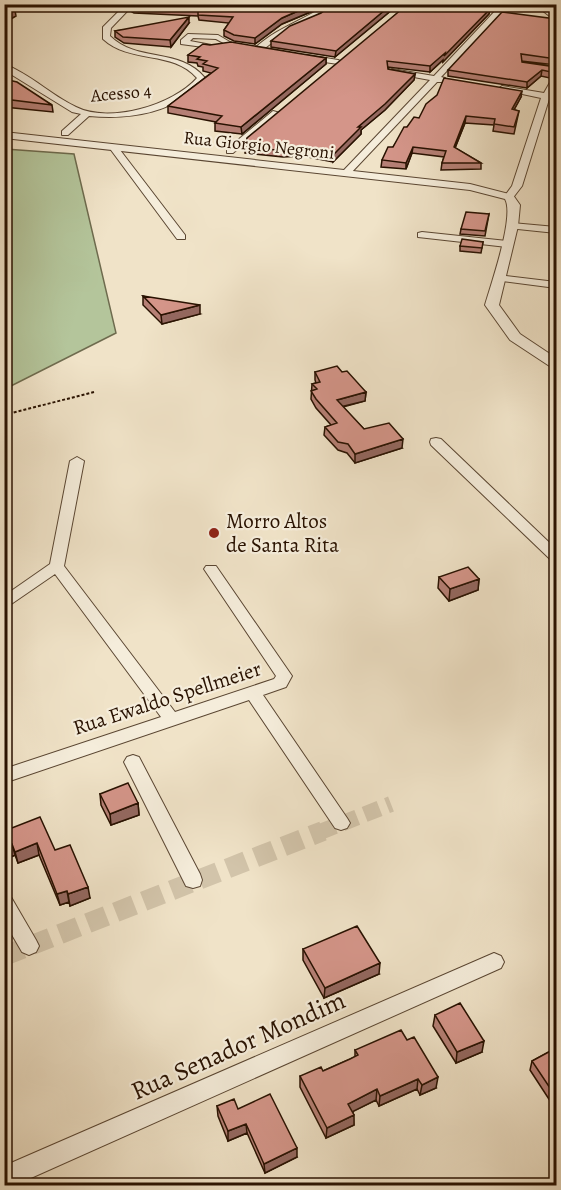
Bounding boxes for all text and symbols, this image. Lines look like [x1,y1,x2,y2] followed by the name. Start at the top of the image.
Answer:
[89,78,152,108] street label: Acesso 4
[182,125,336,165] street label: Rua Giorgio Negroni
[226,507,339,559] place label: Morro Altos de Santa Rita
[207,526,221,540] marker: Morro Altos de Santa Rita
[69,654,265,742] street label: Rua Ewaldo Spellmeier
[125,982,351,1108] street label: Rua Senador Mondim

